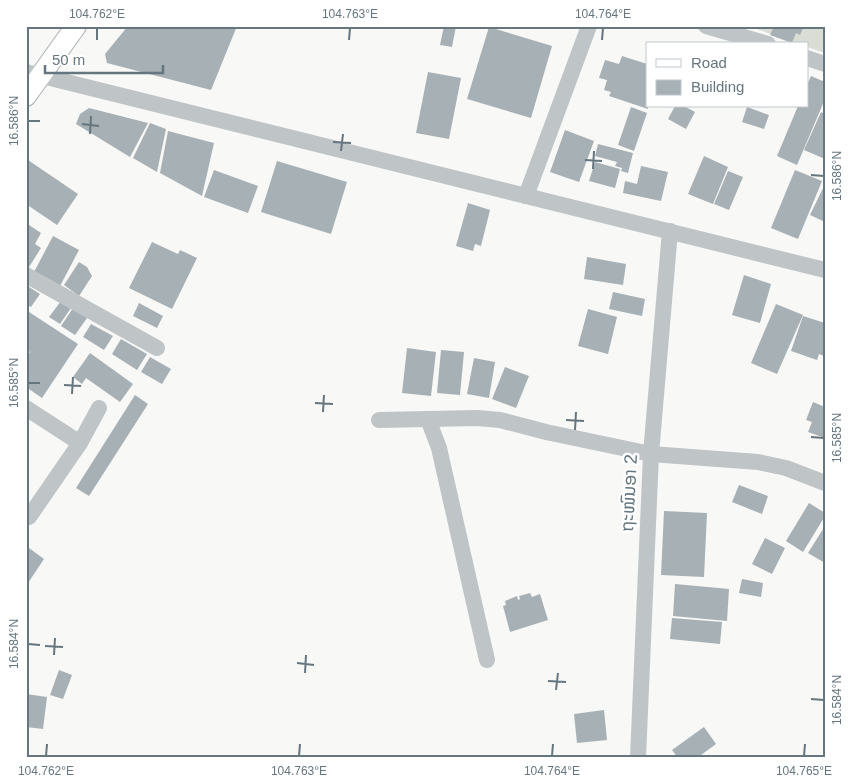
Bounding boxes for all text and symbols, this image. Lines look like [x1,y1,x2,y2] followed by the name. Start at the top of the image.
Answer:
[69,7,125,21] text: 104.762°E
[322,7,378,21] text: 104.763°E
[575,7,631,21] text: 104.764°E
[45,42,162,74] scale bar
[646,42,808,108] legend
[52,51,85,68] text: 50 m
[691,54,727,71] text: Road
[691,78,744,95] text: Building
[7,96,21,146] text: 16.586°N
[830,151,844,201] text: 16.586°N
[7,358,21,408] text: 16.585°N
[830,413,844,463] text: 16.585°N
[617,454,641,532] street label: ຖະໜົນອາ 2
[7,619,21,669] text: 16.584°N
[830,675,844,725] text: 16.584°N
[18,764,74,778] text: 104.762°E
[271,764,327,778] text: 104.763°E
[524,764,580,778] text: 104.764°E
[776,764,832,778] text: 104.765°E

